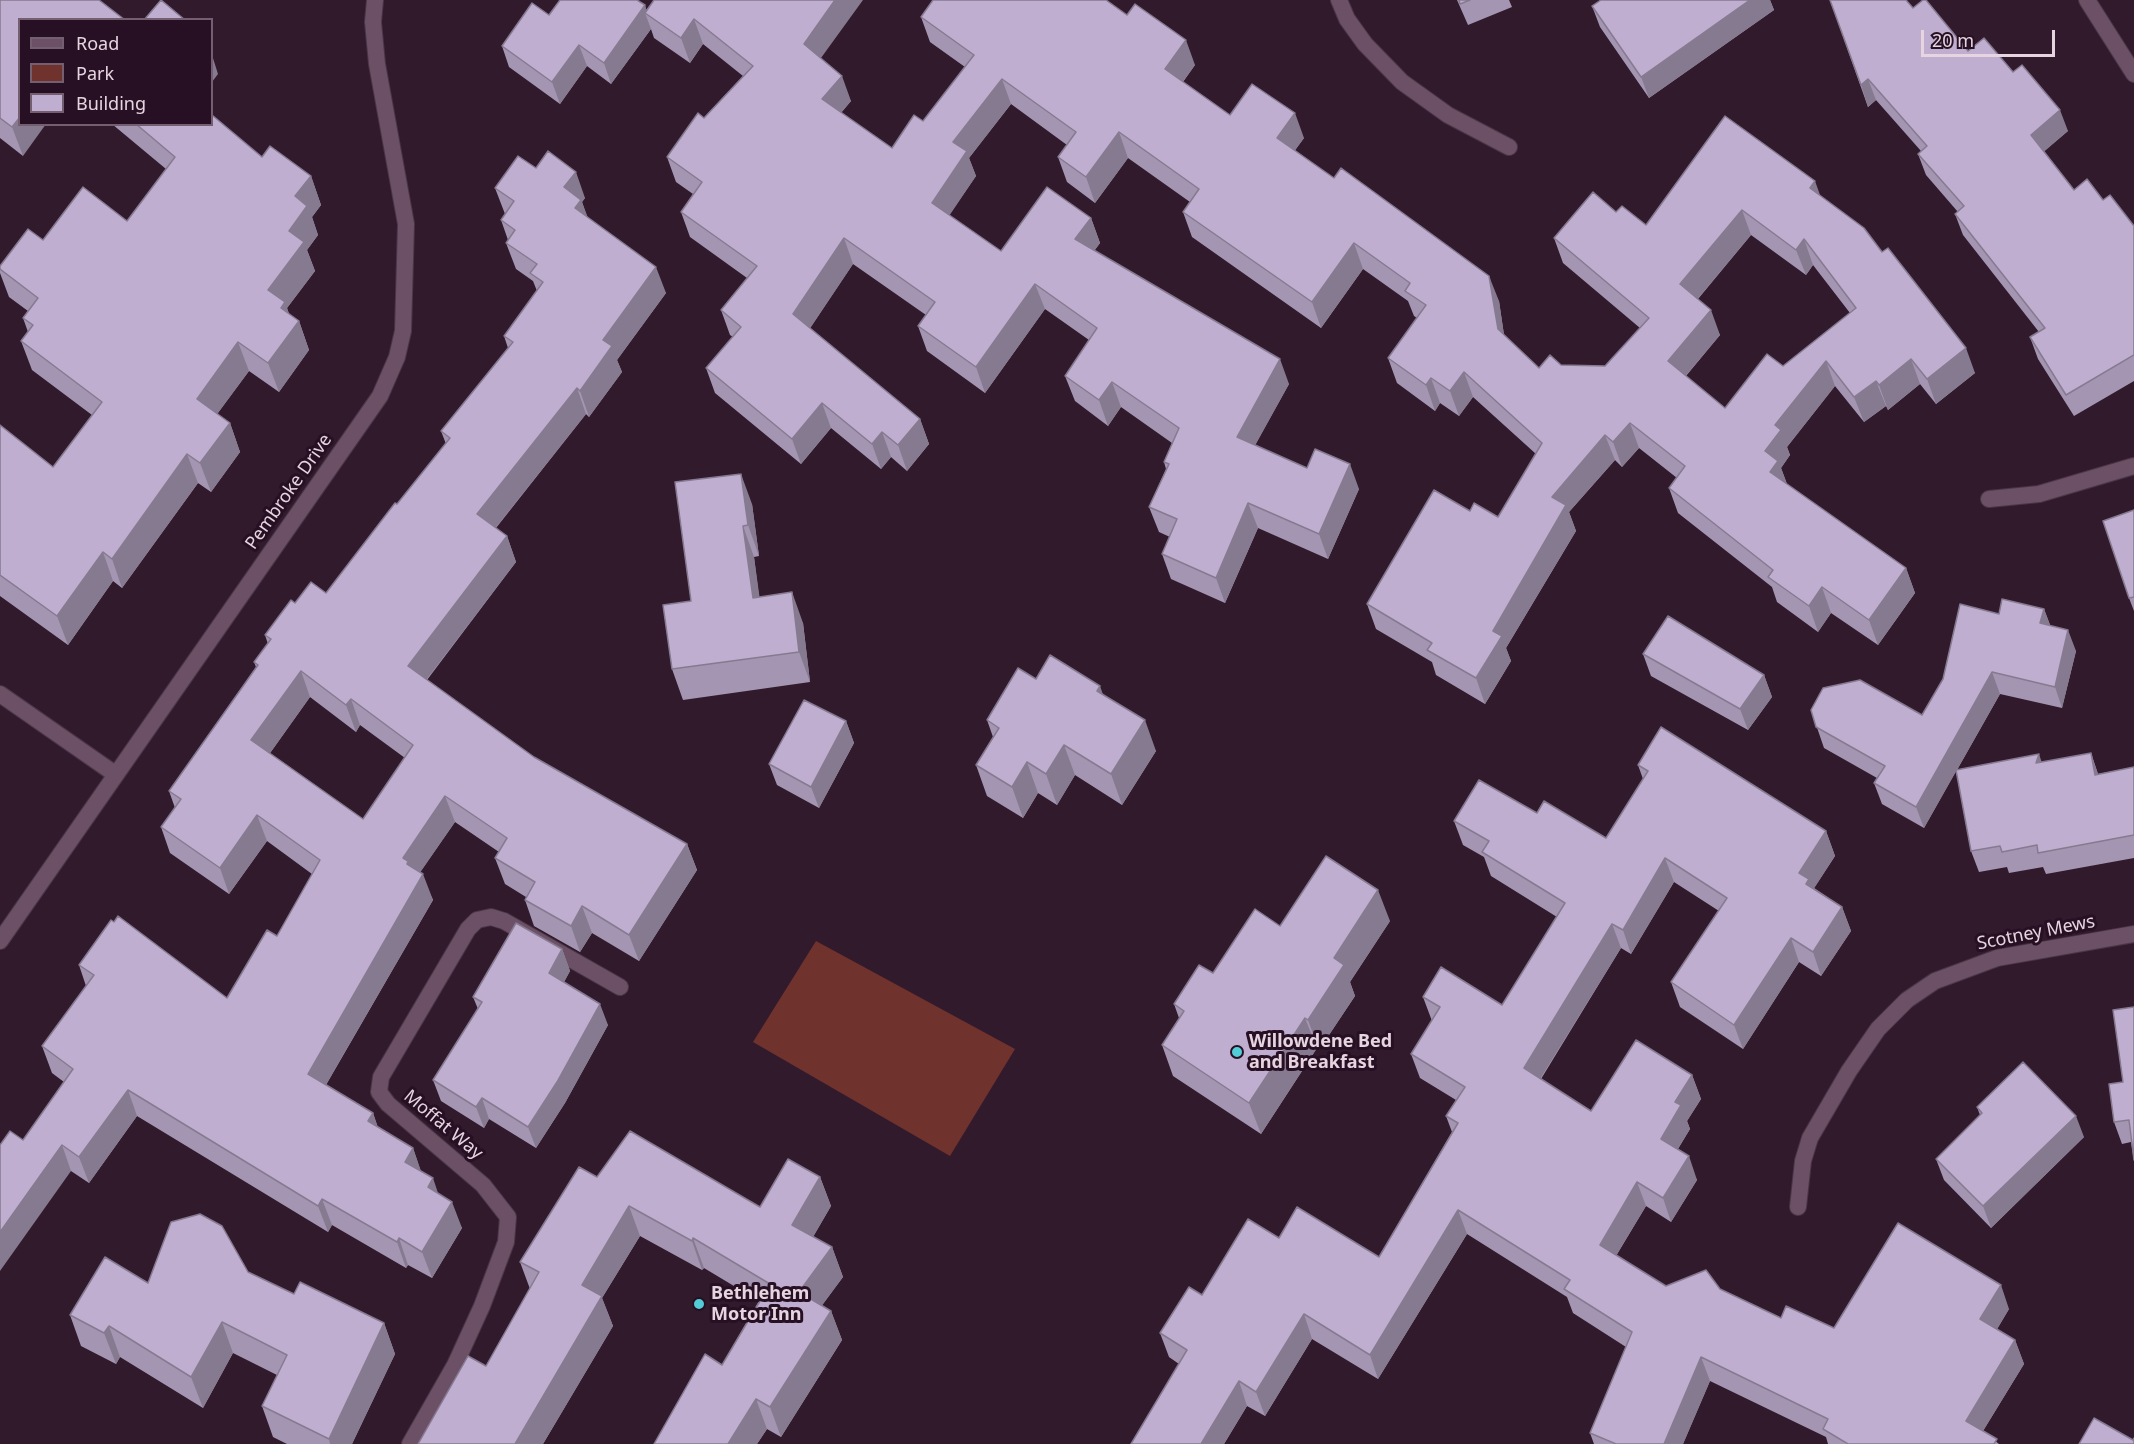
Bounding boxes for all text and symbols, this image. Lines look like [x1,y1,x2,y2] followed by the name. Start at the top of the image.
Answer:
[18,18,213,126] legend
[1924,18,2058,56] scale bar
[1932,28,1974,52] text: 20 m
[76,31,119,55] text: Road
[76,61,114,85] text: Park
[76,91,146,115] text: Building
[241,430,337,554] street label: Pembroke Drive
[1975,911,2097,955] street label: Scotney Mews
[1249,1031,1392,1074] place label: Willowdene Bed and Breakfast
[1230,1045,1244,1059] marker: Willowdene Bed and Breakfast
[399,1086,487,1164] street label: Moffat Way
[711,1283,809,1326] place label: Bethlehem Motor Inn
[692,1297,706,1311] marker: Bethlehem Motor Inn

